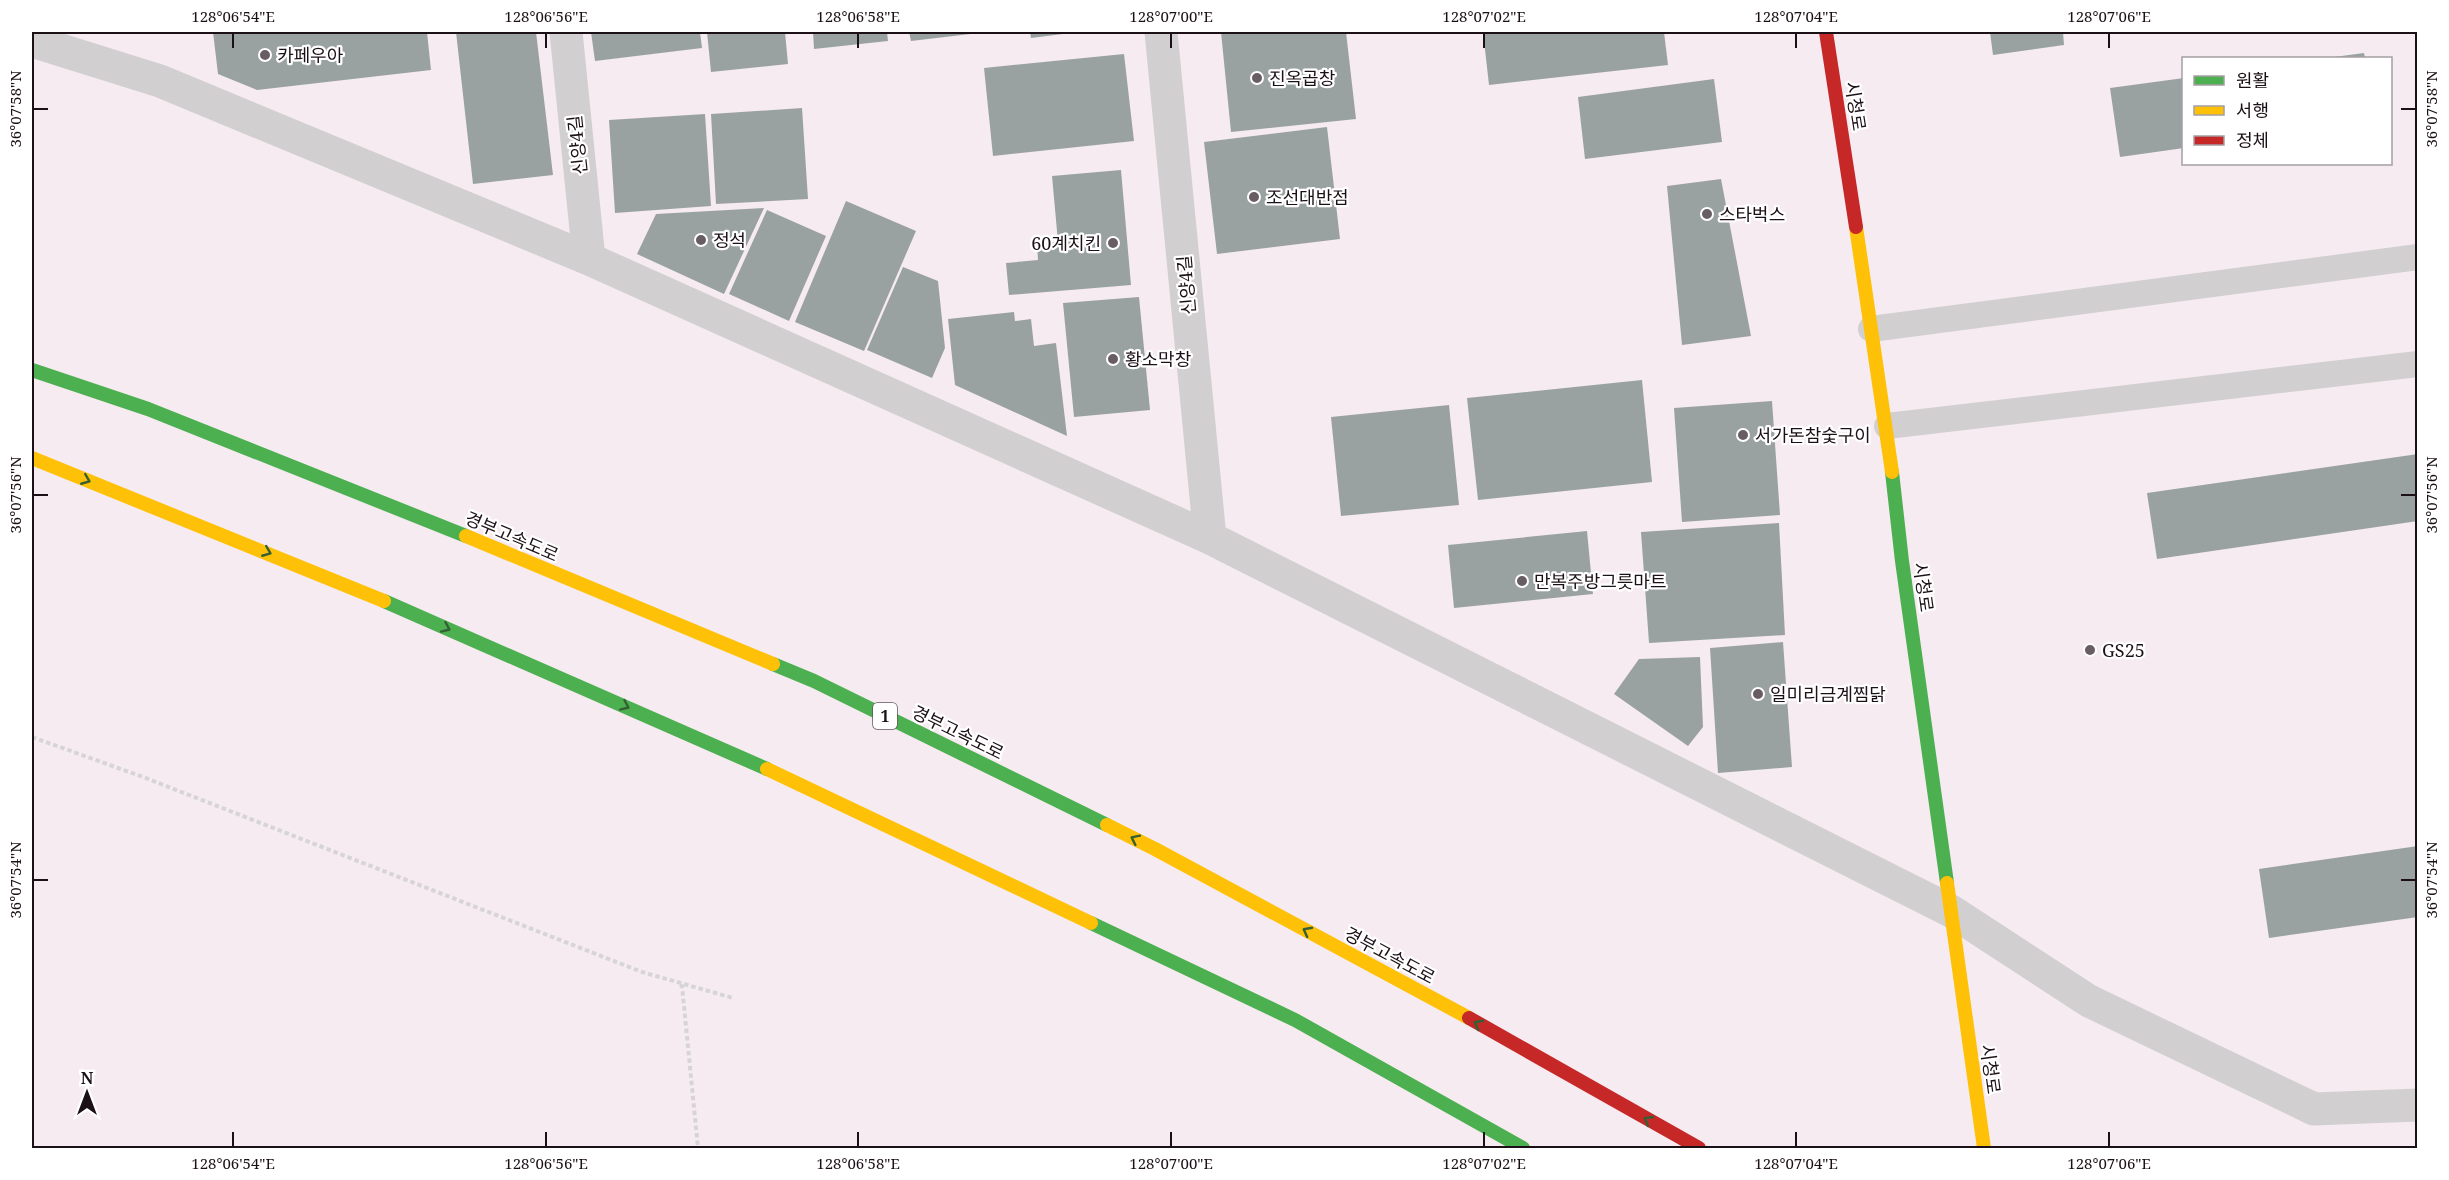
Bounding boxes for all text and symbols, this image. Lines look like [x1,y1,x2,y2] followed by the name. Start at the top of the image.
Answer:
[191,6,275,26] text: 128°06'54"E
[504,6,588,26] text: 128°06'56"E
[816,6,900,26] text: 128°06'58"E
[1129,6,1213,26] text: 128°07'00"E
[1442,6,1526,26] text: 128°07'02"E
[1754,6,1838,26] text: 128°07'04"E
[2067,6,2151,26] text: 128°07'06"E
[277,43,344,67] place label: 카페우아
[258,48,272,62] marker: 카페우아
[2182,57,2392,165] legend
[1269,66,1335,90] place label: 진옥곱창
[2236,68,2269,92] text: 원활
[5,70,25,148] text: 36°07'58"N
[2421,70,2441,148] text: 36°07'58"N
[1250,71,1264,85] marker: 진옥곱창
[1840,80,1872,132] street label: 시청로
[2236,98,2269,122] text: 서행
[562,114,592,176] street label: 신양4길
[2236,128,2269,152] text: 정체
[1266,185,1349,209] place label: 조선대반점
[1247,190,1261,204] marker: 조선대반점
[1719,202,1785,226] place label: 스타벅스
[1700,207,1714,221] marker: 스타벅스
[713,228,746,252] place label: 정석
[1031,231,1101,255] place label: 60계치킨
[694,233,708,247] marker: 정석
[1106,236,1120,250] marker: 60계치킨
[1171,254,1201,316] street label: 신양4길
[1125,347,1191,371] place label: 황소막창
[1106,352,1120,366] marker: 황소막창
[1755,423,1871,447] place label: 서가돈참숯구이
[1736,428,1750,442] marker: 서가돈참숯구이
[5,456,25,534] text: 36°07'56"N
[2421,456,2441,534] text: 36°07'56"N
[80,473,91,485] one-way arrow
[462,506,562,566] street label: 경부고속도로
[261,545,272,558] one-way arrow
[1909,561,1939,613] street label: 시청로
[1534,569,1666,593] place label: 만복주방그릇마트
[1515,574,1529,588] marker: 만복주방그릇마트
[440,621,451,633] one-way arrow
[2102,638,2145,662] place label: GS25
[2083,643,2097,657] marker: GS25
[1770,682,1886,706] place label: 일미리금계찜닭
[1751,687,1765,701] marker: 일미리금계찜닭
[619,699,630,711] one-way arrow
[908,699,1008,765] street label: 경부고속도로
[873,703,897,729] road number: 1
[1130,834,1141,846] one-way arrow
[5,841,25,919] text: 36°07'54"N
[2421,841,2441,919] text: 36°07'54"N
[1341,921,1439,989] street label: 경부고속도로
[1303,927,1313,938] one-way arrow
[1474,1020,1485,1031] one-way arrow
[1976,1043,2006,1095] street label: 시청로
[57,1063,117,1123] north arrow
[81,1067,94,1089] text: N
[1644,1115,1654,1127] one-way arrow
[191,1153,275,1173] text: 128°06'54"E
[504,1153,588,1173] text: 128°06'56"E
[816,1153,900,1173] text: 128°06'58"E
[1129,1153,1213,1173] text: 128°07'00"E
[1442,1153,1526,1173] text: 128°07'02"E
[1754,1153,1838,1173] text: 128°07'04"E
[2067,1153,2151,1173] text: 128°07'06"E

